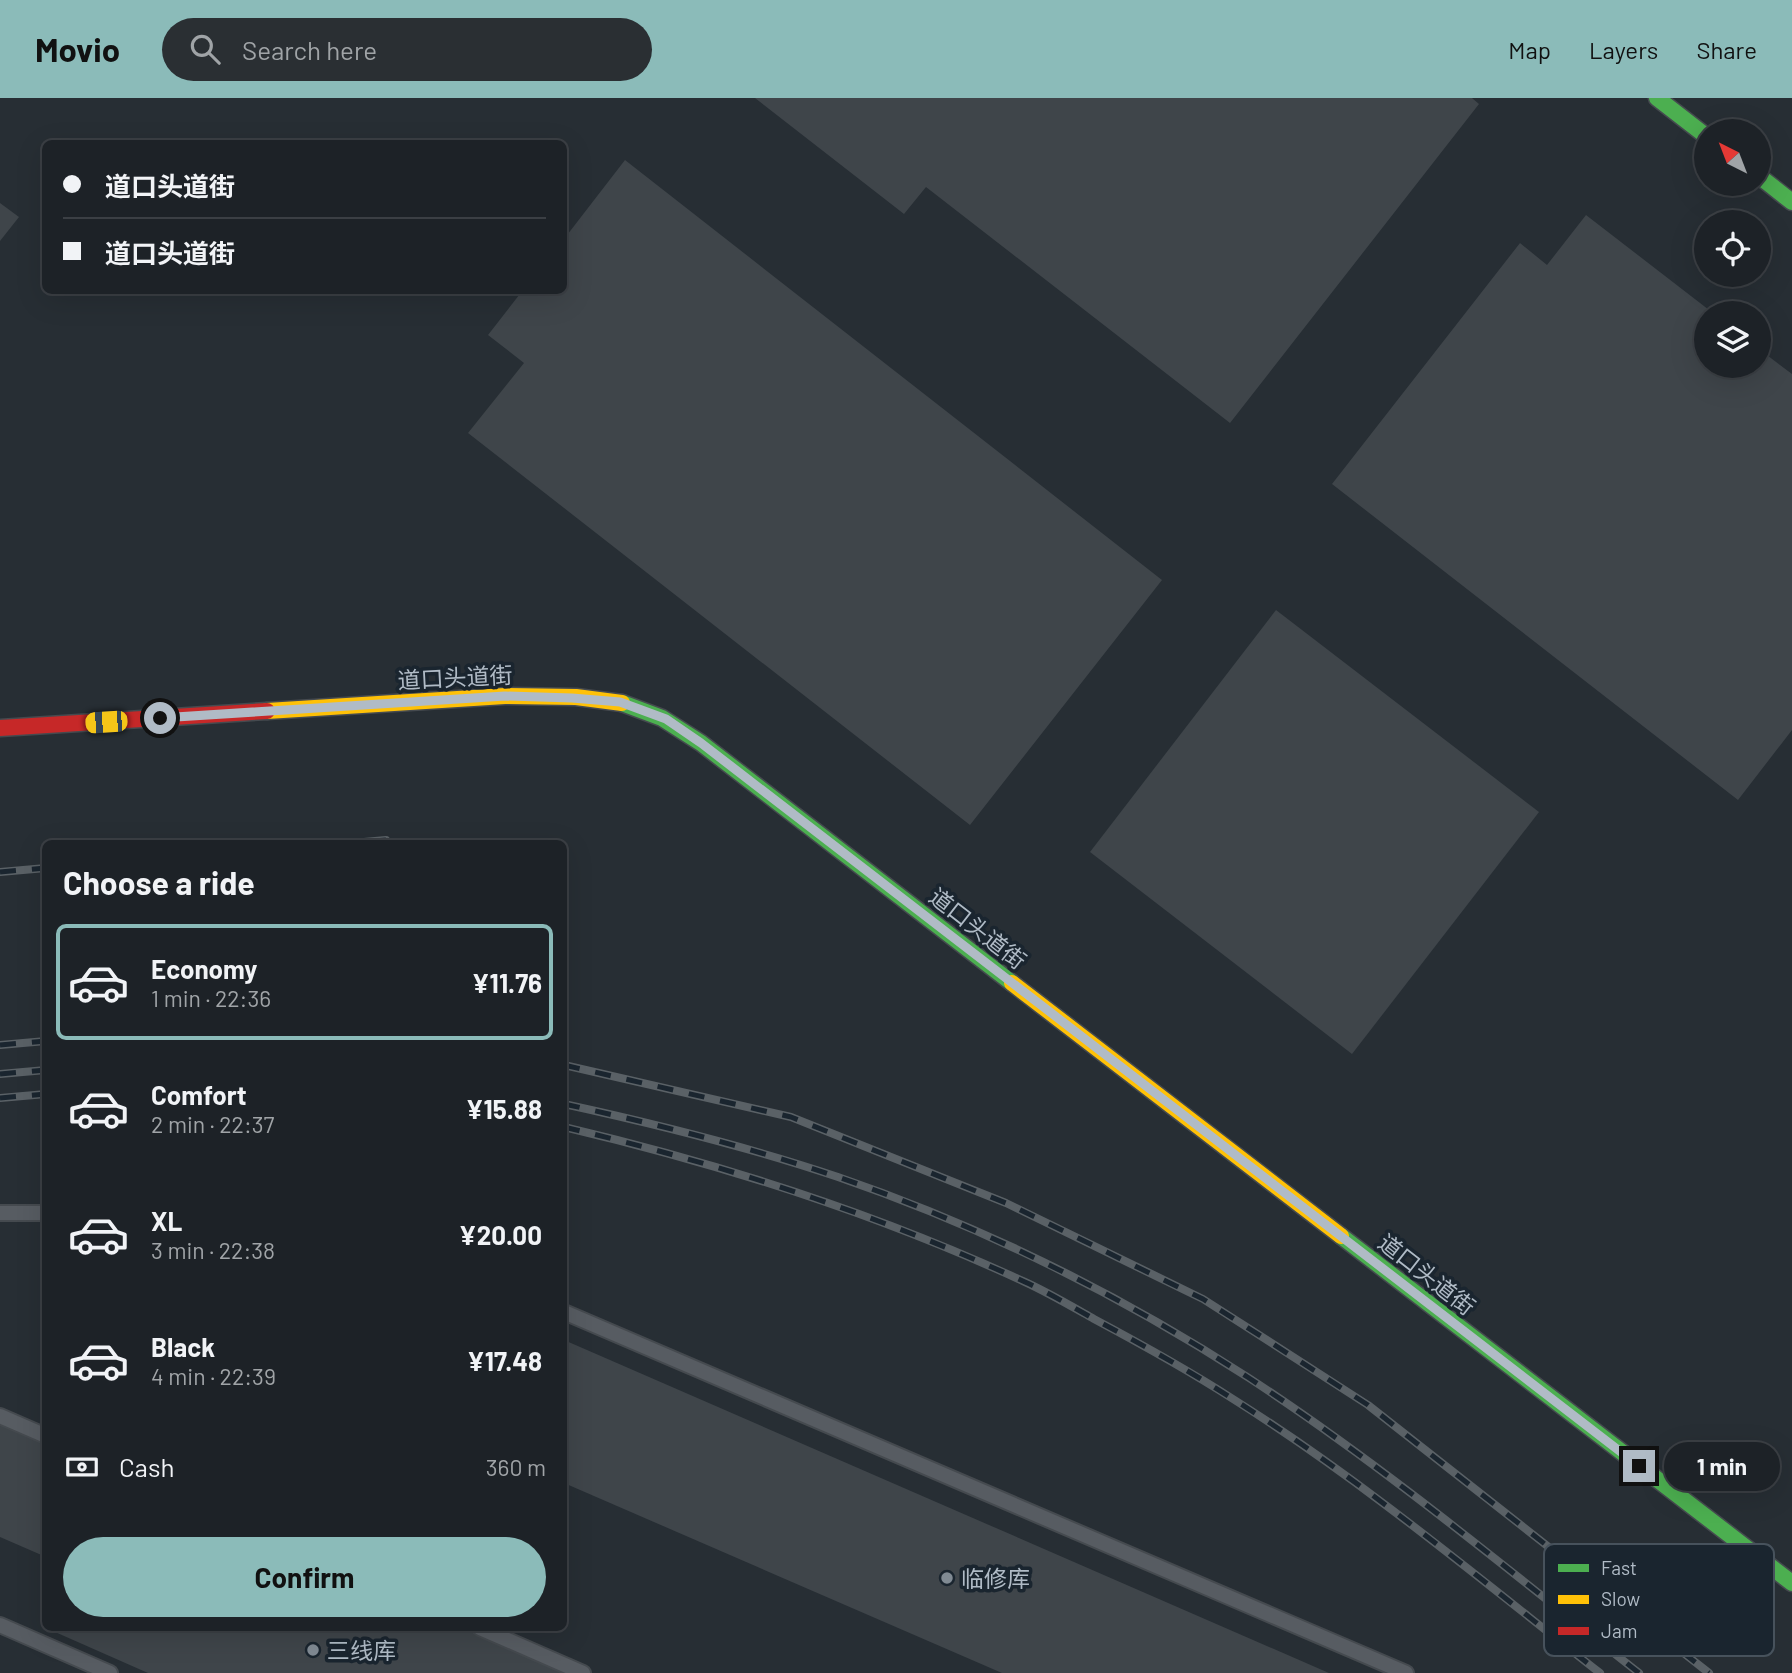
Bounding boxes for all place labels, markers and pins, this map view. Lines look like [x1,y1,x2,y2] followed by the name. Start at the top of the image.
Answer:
[961,1564,1030,1592] place label: 临修库
[939,1570,955,1586] marker: 临修库
[327,1636,396,1664] place label: 三线库
[305,1642,321,1658] marker: 三线库

